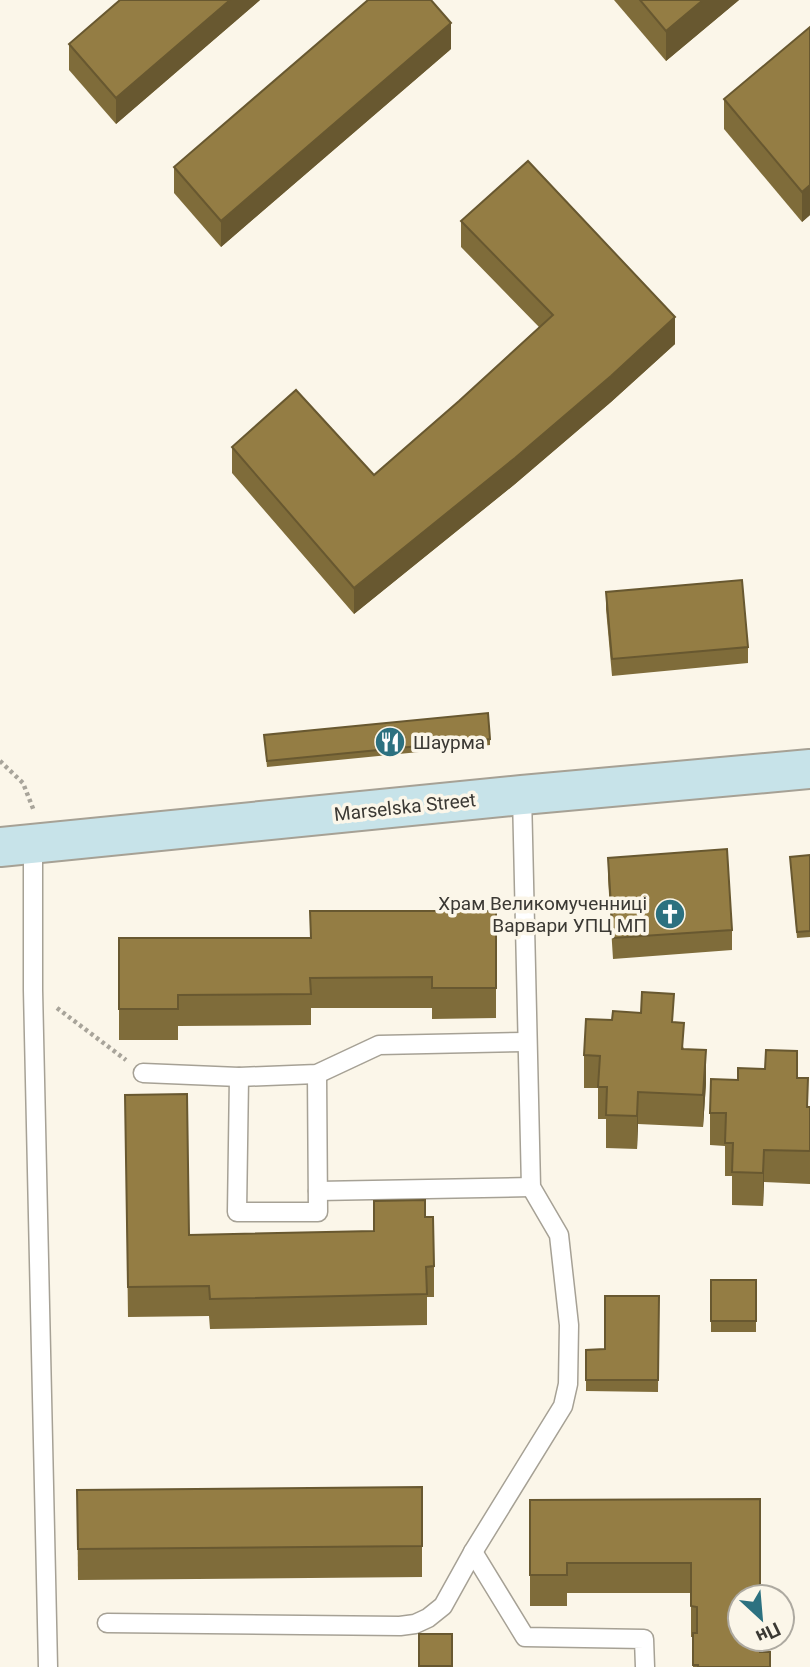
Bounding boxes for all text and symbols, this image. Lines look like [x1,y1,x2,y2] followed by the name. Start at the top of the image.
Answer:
[373,725,407,759] restaurant icon: Шаурма
[413,731,485,754] place label: Шаурма
[333,788,477,826] street label: Marselska Street
[438,892,647,937] place label: Храм Великомученниці Варвари УПЦ МП
[653,897,687,931] church icon: Храм Великомученниці Варвари УПЦ МП
[726,1583,796,1653] north arrow
[752,1617,784,1648] text: Пн

